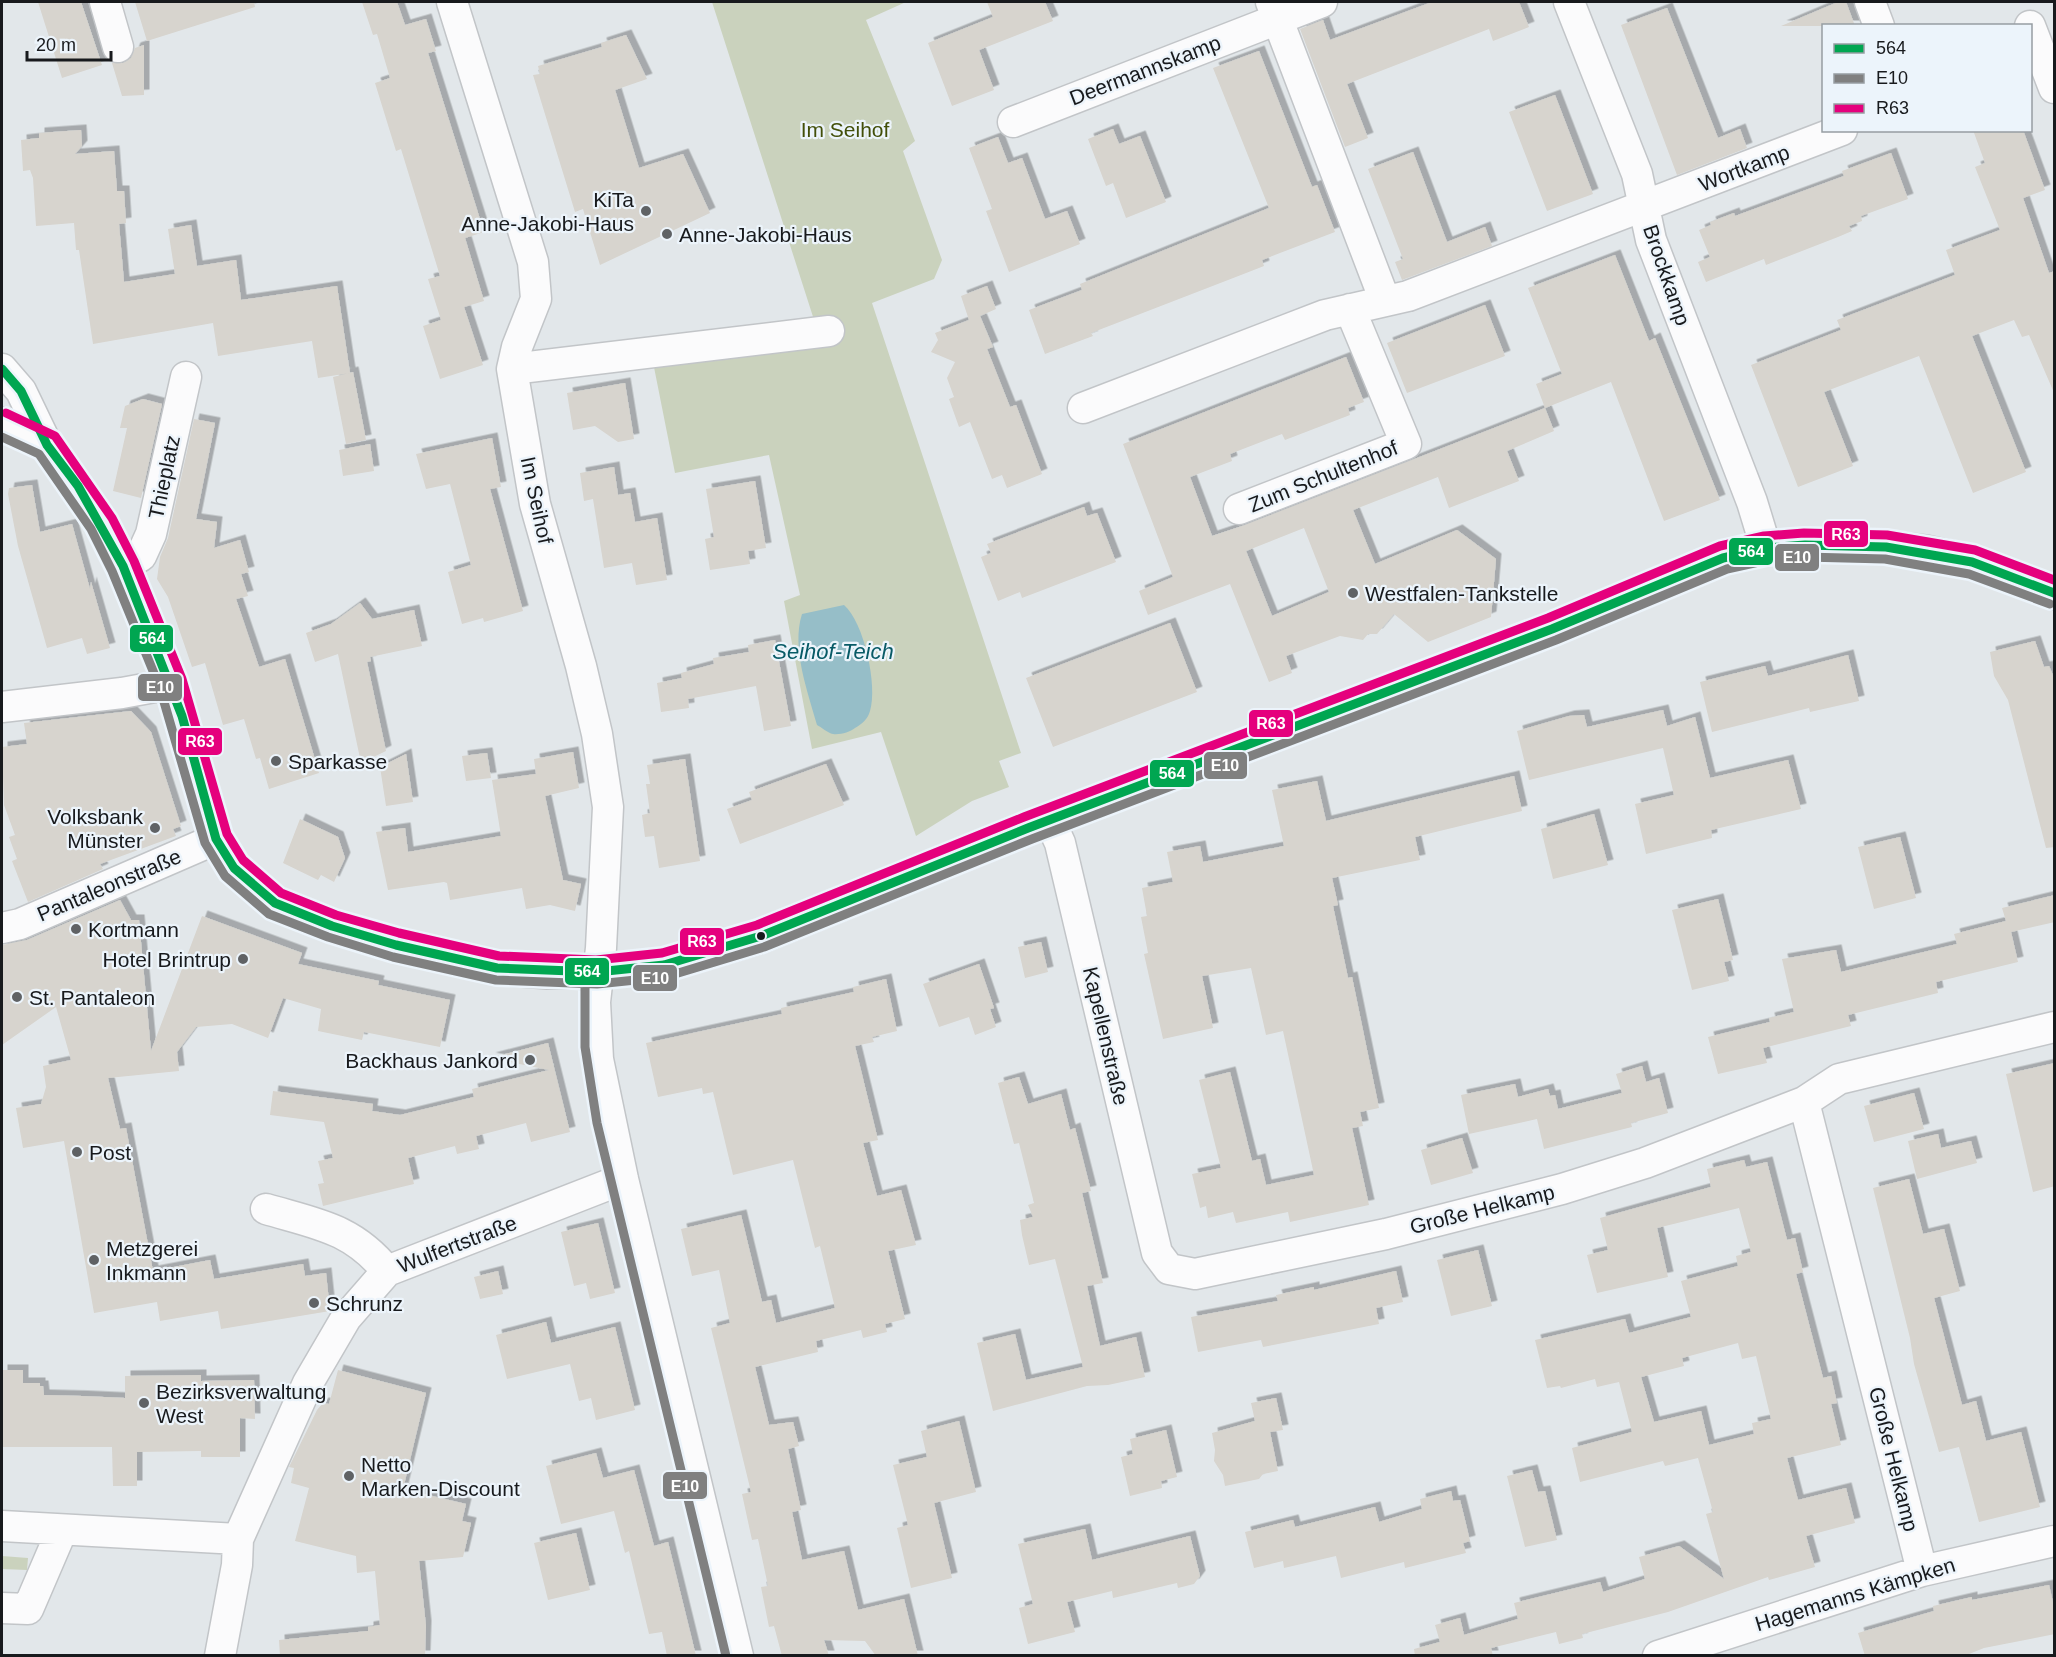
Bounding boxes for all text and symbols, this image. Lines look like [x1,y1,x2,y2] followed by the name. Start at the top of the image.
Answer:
[27,24,111,62] scale bar
[1822,24,2032,132] legend
[1066,31,1224,109] street label: Deermannskamp
[36,35,76,55] text: 20 m
[1876,38,1906,58] text: 564
[1876,68,1908,88] text: E10
[1876,98,1909,118] text: R63
[801,118,890,141] park label: Im Seihof
[1695,140,1793,196] street label: Wortkamp
[461,188,634,235] place label: KiTa Anne-Jakobi-Haus
[639,204,653,218] marker: KiTa Anne-Jakobi-Haus
[1639,222,1695,328] street label: Brockkamp
[679,223,852,246] place label: Anne-Jakobi-Haus
[660,227,674,241] marker: Anne-Jakobi-Haus
[144,433,184,521] street label: Thieplatz
[1245,436,1401,516] street label: Zum Schultenhof
[517,454,558,546] street label: Im Seihof
[1823,520,1869,548] line badge: R63
[1831,526,1861,543] text: R63
[1728,537,1774,566] line badge: 564
[1738,543,1764,560] text: 564
[1774,543,1820,572] line badge: E10
[1783,549,1811,566] text: E10
[1365,582,1558,605] place label: Westfalen-Tankstelle
[1346,586,1360,600] marker: Westfalen-Tankstelle
[129,624,174,653] line badge: 564
[139,630,165,647] text: 564
[772,639,894,664] water label: Seihof-Teich
[137,673,183,702] line badge: E10
[146,679,174,696] text: E10
[1248,709,1294,738] line badge: R63
[1256,715,1286,732] text: R63
[177,727,223,756] line badge: R63
[185,733,215,750] text: R63
[288,750,387,773] place label: Sparkasse
[1203,751,1248,780] line badge: E10
[269,754,283,768] marker: Sparkasse
[1211,757,1239,774] text: E10
[1149,759,1195,788] line badge: 564
[1159,765,1185,782] text: 564
[47,805,143,852] place label: Volksbank Münster
[148,821,162,835] marker: Volksbank Münster
[34,844,184,926] street label: Pantaleonstraße
[88,918,179,941] place label: Kortmann
[69,922,83,936] marker: Kortmann
[679,927,725,956] line badge: R63
[755,930,767,942] unlabelled marker
[687,933,717,950] text: R63
[103,948,231,971] place label: Hotel Brintrup
[236,952,250,966] marker: Hotel Brintrup
[564,957,610,986] line badge: 564
[574,963,600,980] text: 564
[632,964,678,992] line badge: E10
[1079,965,1133,1107] street label: Kapellenstraße
[641,970,669,987] text: E10
[29,986,155,1009] place label: St. Pantaleon
[10,990,24,1004] marker: St. Pantaleon
[345,1049,518,1072] place label: Backhaus Jankord
[523,1053,537,1067] marker: Backhaus Jankord
[89,1141,131,1164] place label: Post
[70,1145,84,1159] marker: Post
[1407,1180,1557,1238] street label: Große Helkamp
[394,1211,520,1277] street label: Wulfertstraße
[106,1237,198,1284] place label: Metzgerei Inkmann
[87,1253,101,1267] marker: Metzgerei Inkmann
[326,1292,403,1315] place label: Schrunz
[307,1296,321,1310] marker: Schrunz
[156,1380,326,1427] place label: Bezirksverwaltung West
[1865,1384,1923,1534] street label: Große Helkamp
[137,1396,151,1410] marker: Bezirksverwaltung West
[361,1453,520,1500] place label: Netto Marken-Discount
[342,1469,356,1483] marker: Netto Marken-Discount
[662,1471,708,1500] line badge: E10
[671,1478,699,1495] text: E10
[1752,1553,1958,1635] street label: Hagemanns Kämpken

